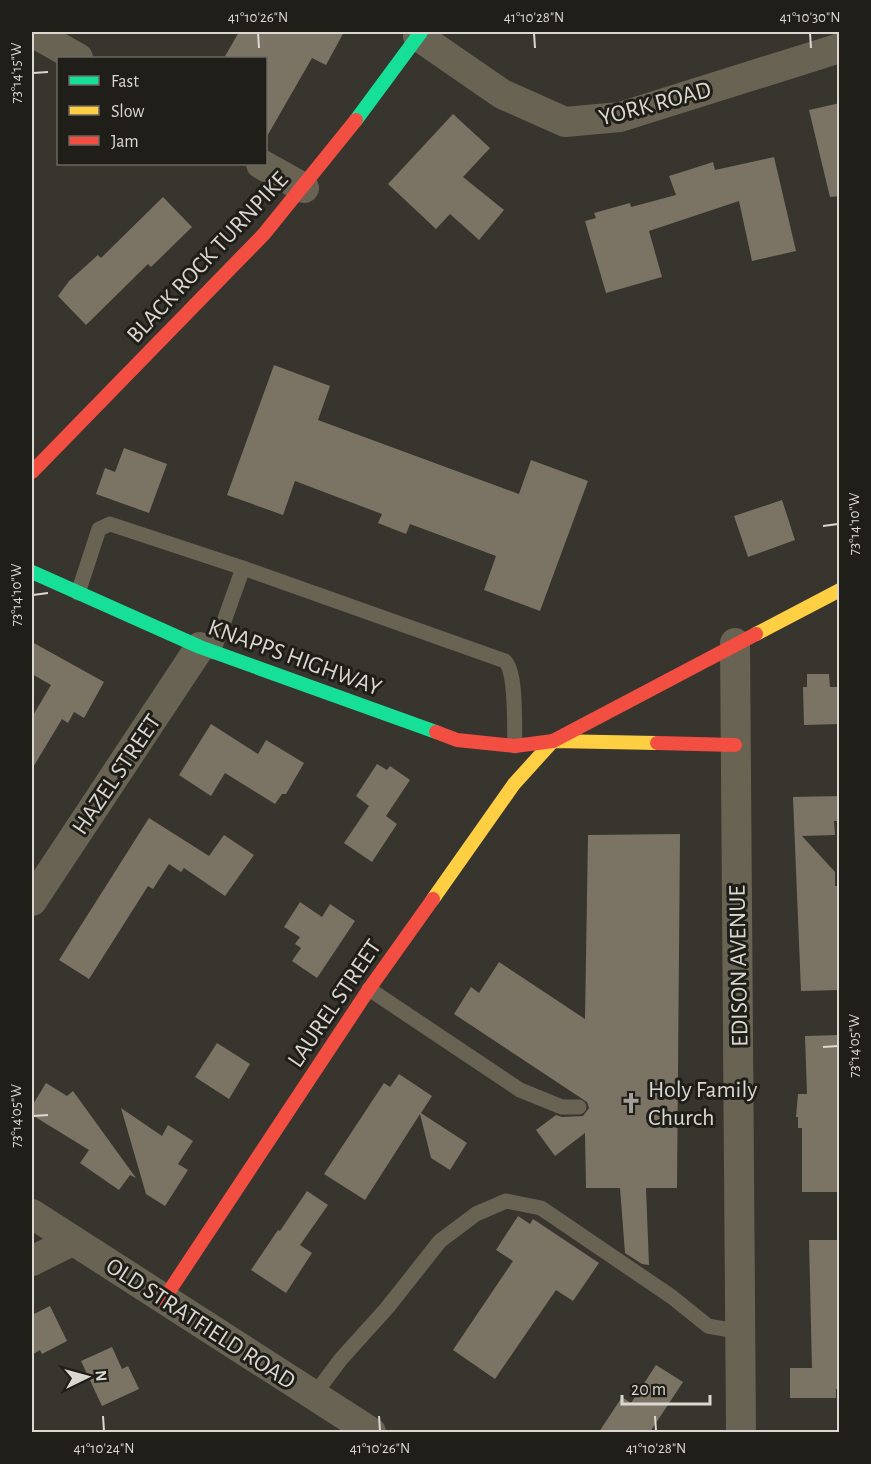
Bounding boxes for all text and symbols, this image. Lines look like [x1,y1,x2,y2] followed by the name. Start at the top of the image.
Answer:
[228,10,288,25] text: 41°10'26"N
[504,10,564,25] text: 41°10'28"N
[780,10,840,25] text: 41°10'30"N
[9,42,24,103] text: 73°14'15"W
[57,57,267,165] legend
[111,73,139,91] text: Fast
[597,78,714,130] street label: YORK ROAD
[111,103,144,121] text: Slow
[111,133,139,151] text: Jam
[123,167,293,348] street label: BLACK ROCK TURNPIKE
[847,492,862,555] text: 73°14'10"W
[9,563,24,626] text: 73°14'10"W
[205,615,385,701] street label: KNAPPS HIGHWAY
[68,710,166,839] street label: HAZEL STREET
[726,884,752,1047] street label: EDISON AVENUE
[283,935,386,1072] street label: LAUREL STREET
[847,1014,862,1078] text: 73°14'05"W
[648,1078,758,1130] place label: Holy Family Church
[9,1084,24,1148] text: 73°14'05"W
[619,1091,643,1115] church icon: Holy Family Church
[102,1254,299,1394] street label: OLD STRATFIELD ROAD
[57,1347,117,1407] north arrow
[622,1368,710,1406] scale bar
[92,1370,109,1382] text: N
[631,1381,666,1399] text: 20 m
[74,1441,134,1456] text: 41°10'24"N
[350,1441,410,1456] text: 41°10'26"N
[626,1441,686,1456] text: 41°10'28"N

